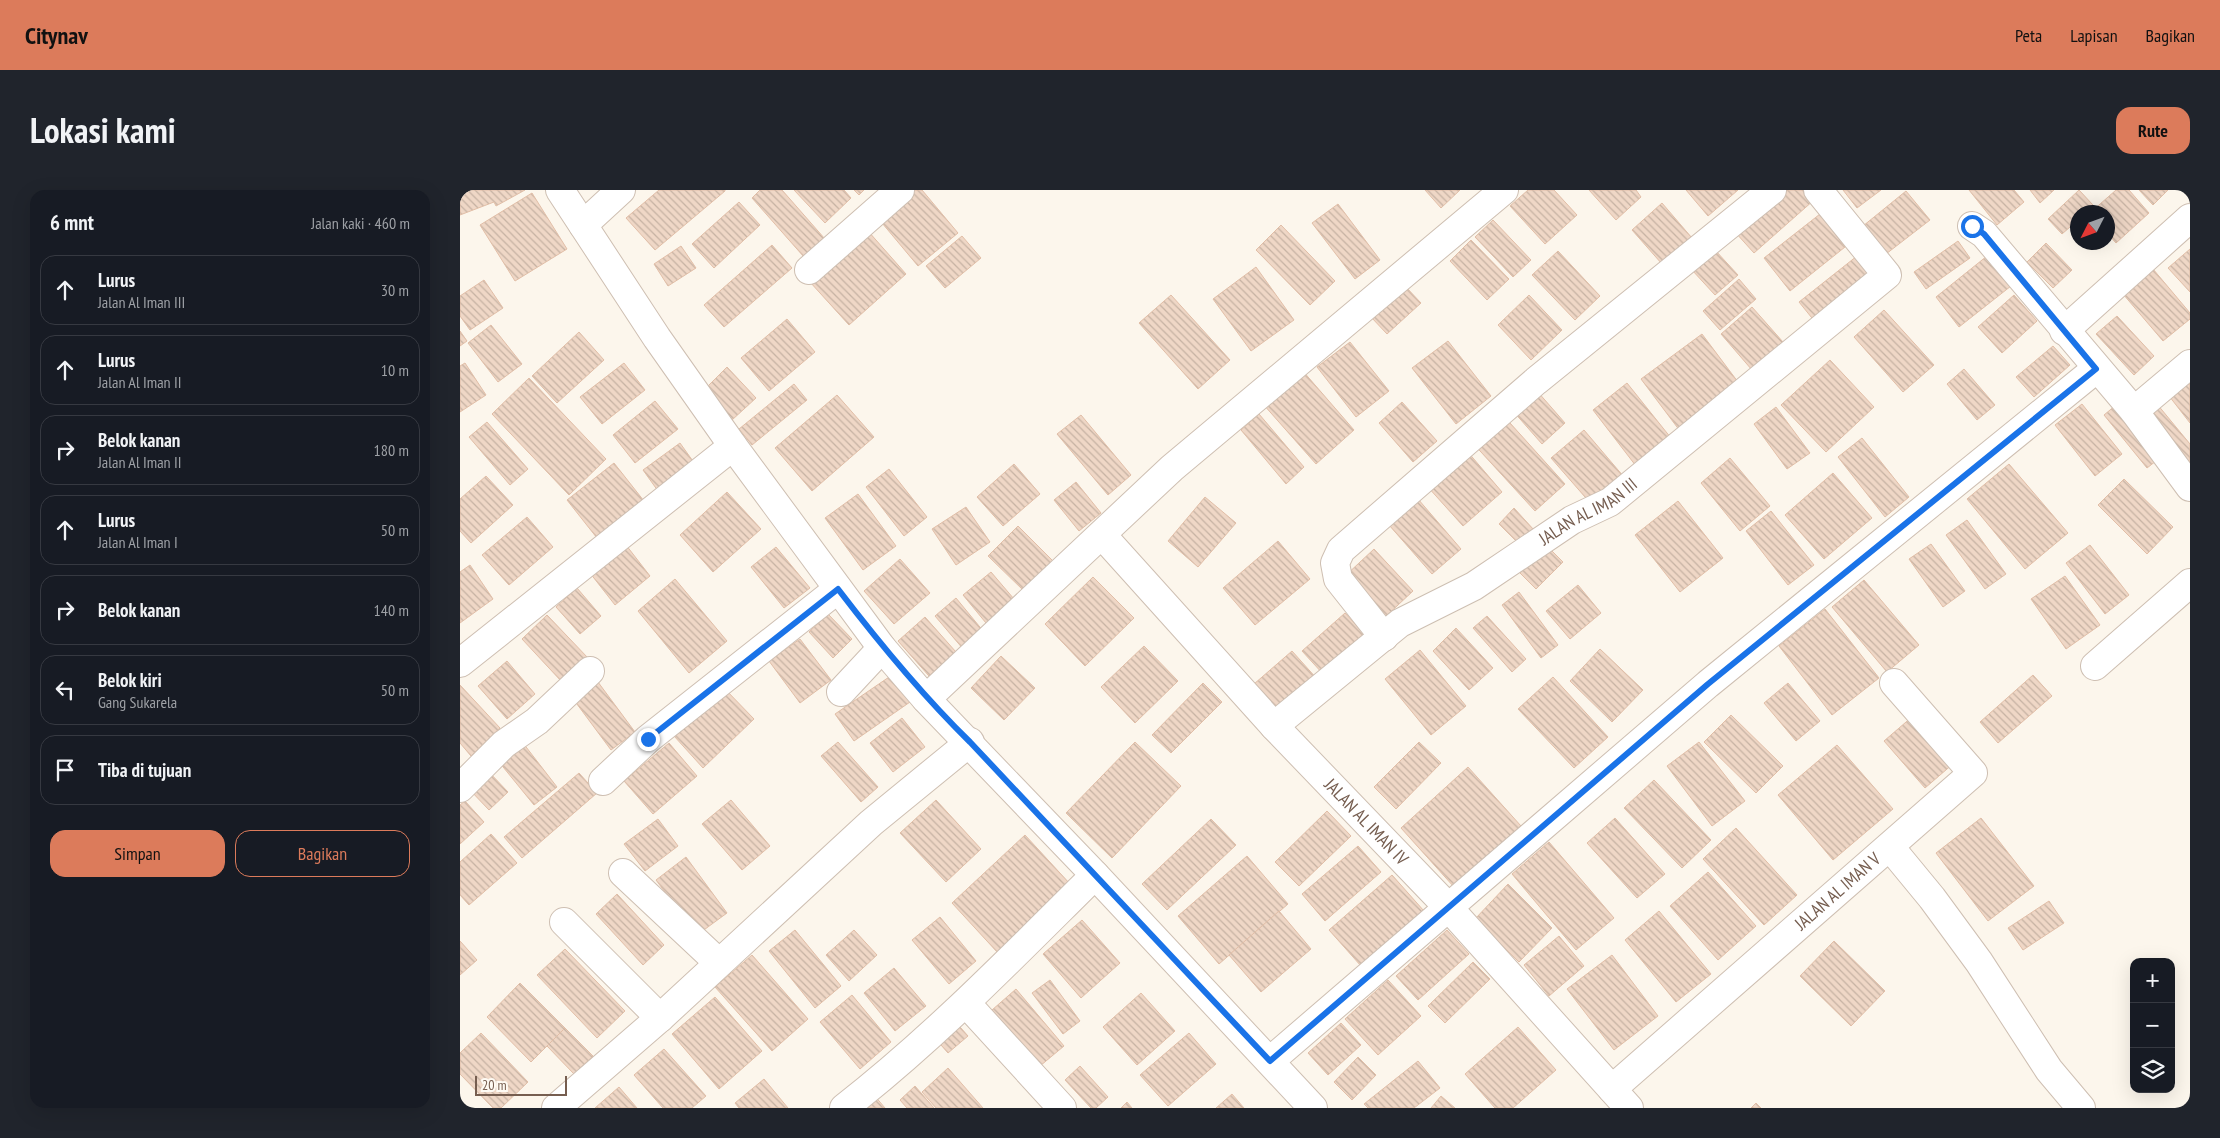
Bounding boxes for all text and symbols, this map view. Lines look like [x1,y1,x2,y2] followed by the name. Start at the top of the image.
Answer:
[25,20,88,51] text: Citynav
[2015,24,2042,47] text: Peta
[2070,24,2118,47] text: Lapisan
[2146,24,2195,47] text: Bagikan
[30,107,176,153] text: Lokasi kami
[2116,107,2190,154] button: Rute
[2070,205,2115,250] north arrow
[50,209,94,236] text: 6 mnt
[311,213,410,233] text: Jalan kaki · 460 m
[1961,215,1984,238] route start
[98,268,135,292] text: Lurus
[51,276,79,304] icon: ahead
[381,280,409,300] text: 30 m
[98,292,185,312] text: Jalan Al Iman III
[98,348,135,372] text: Lurus
[51,356,79,384] icon: ahead
[381,360,409,380] text: 10 m
[98,372,181,392] text: Jalan Al Iman II
[98,428,180,452] text: Belok kanan
[51,436,79,464] icon: right
[374,440,409,460] text: 180 m
[98,452,181,472] text: Jalan Al Iman II
[1533,472,1642,551] street label: JALAN AL IMAN III
[98,508,135,532] text: Lurus
[51,516,79,544] icon: ahead
[381,520,409,540] text: 50 m
[98,532,178,552] text: Jalan Al Iman I
[51,596,79,624] icon: right
[98,598,180,622] text: Belok kanan
[374,600,409,620] text: 140 m
[98,668,162,692] text: Belok kiri
[51,676,79,704] icon: left
[381,680,409,700] text: 50 m
[98,692,177,712] text: Gang Sukarela
[637,728,660,751] route end
[51,756,79,784] icon: arrive
[98,758,191,782] text: Tiba di tujuan
[1319,773,1414,870] street label: JALAN AL IMAN IV
[50,830,225,877] button: Simpan
[235,830,410,877] button: Bagikan
[1789,847,1886,936] street label: JALAN AL IMAN V
[2130,958,2175,1093] map controls
[2130,958,2175,1003] button: +
[2130,1003,2175,1048] button: −
[2130,1048,2175,1093] button: layers
[475,1073,568,1096] scale bar
[482,1076,507,1094] text: 20 m

